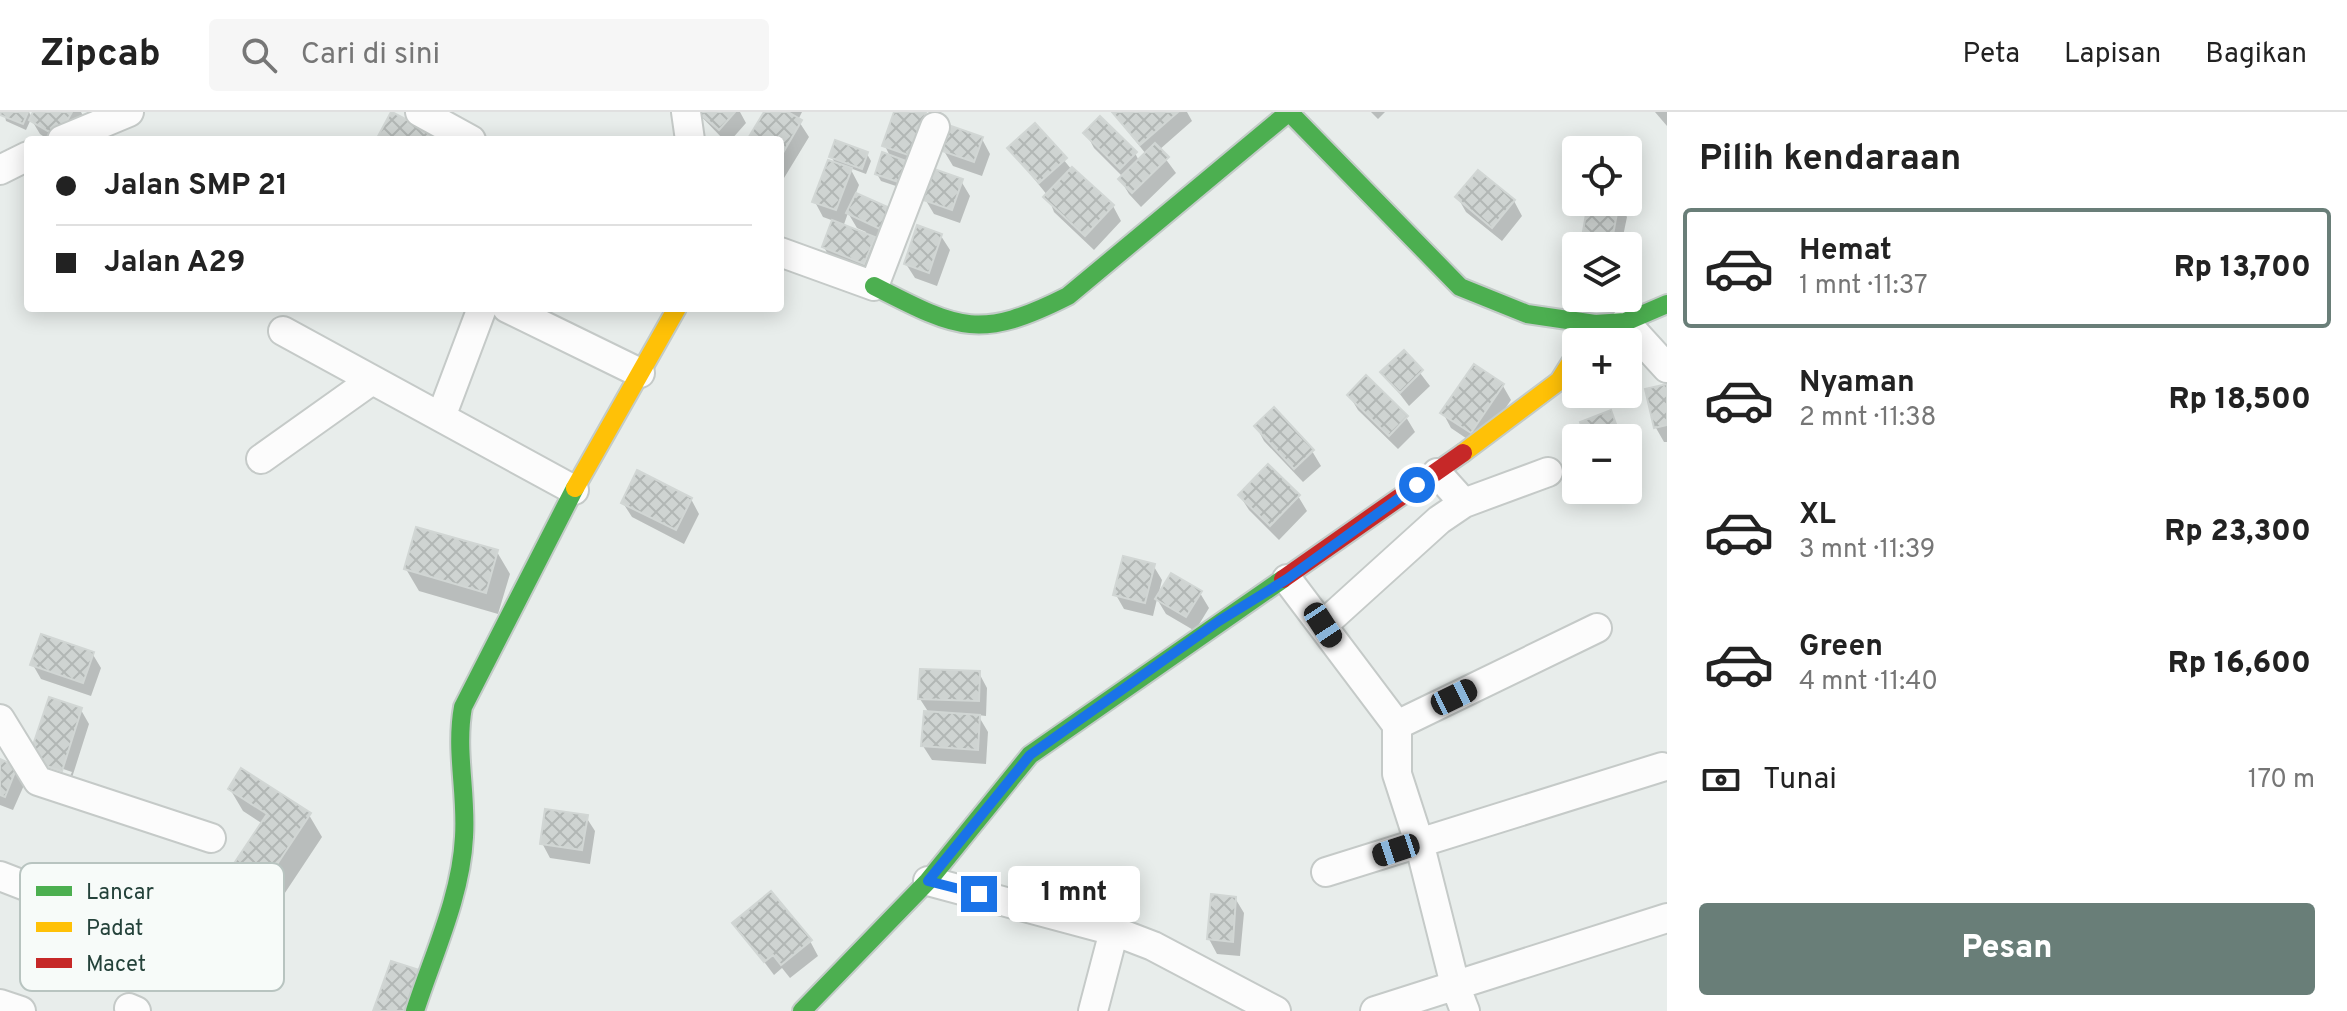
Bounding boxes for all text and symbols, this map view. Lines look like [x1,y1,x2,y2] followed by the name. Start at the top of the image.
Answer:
[209,19,769,91] search box
[40,31,161,80] text: Zipcab
[237,33,281,77] icon: search
[301,37,440,74] text: Cari di sini
[1962,37,2020,73] text: Peta
[2064,37,2161,73] text: Lapisan
[2205,37,2307,73] text: Bagikan
[1562,136,1642,504] map controls
[1562,136,1642,216] button: locate
[1699,137,1961,183] text: Pilih kendaraan
[104,168,288,205] text: Jalan SMP 21
[1562,232,1642,312] button: layers
[1703,232,1775,304] icon: car
[1799,233,1892,270] text: Hemat
[104,245,245,282] text: Jalan A29
[2174,250,2311,287] text: Rp 13,700
[1799,270,1928,303] text: 1 mnt · 11:37
[1562,328,1642,408] button: +
[1703,364,1775,436] icon: car
[1799,365,1915,402] text: Nyaman
[2169,382,2311,419] text: Rp 18,500
[1799,402,1936,435] text: 2 mnt · 11:38
[1562,424,1642,504] button: −
[1399,467,1435,503] route start
[1703,496,1775,568] icon: car
[1799,497,1836,534] text: XL
[2164,514,2311,551] text: Rp 23,300
[1799,534,1935,567] text: 3 mnt · 11:39
[1300,598,1346,652] car
[1703,628,1775,700] icon: car
[1799,629,1883,666] text: Green
[2168,646,2311,683] text: Rp 16,600
[1799,666,1938,699] text: 4 mnt · 11:40
[1427,676,1481,718] car
[1699,758,1743,802] icon: cash
[1763,762,1837,799] text: Tunai
[2248,764,2315,797] text: 170 m
[1369,831,1423,869] car
[20,863,284,991] legend
[1007,866,1139,922] callout: 1 mnt
[961,876,997,912] route end
[1041,877,1107,910] text: 1 mnt
[86,880,155,907] text: Lancar
[1699,903,2315,995] button: Pesan
[86,916,143,943] text: Padat
[86,952,146,979] text: Macet

